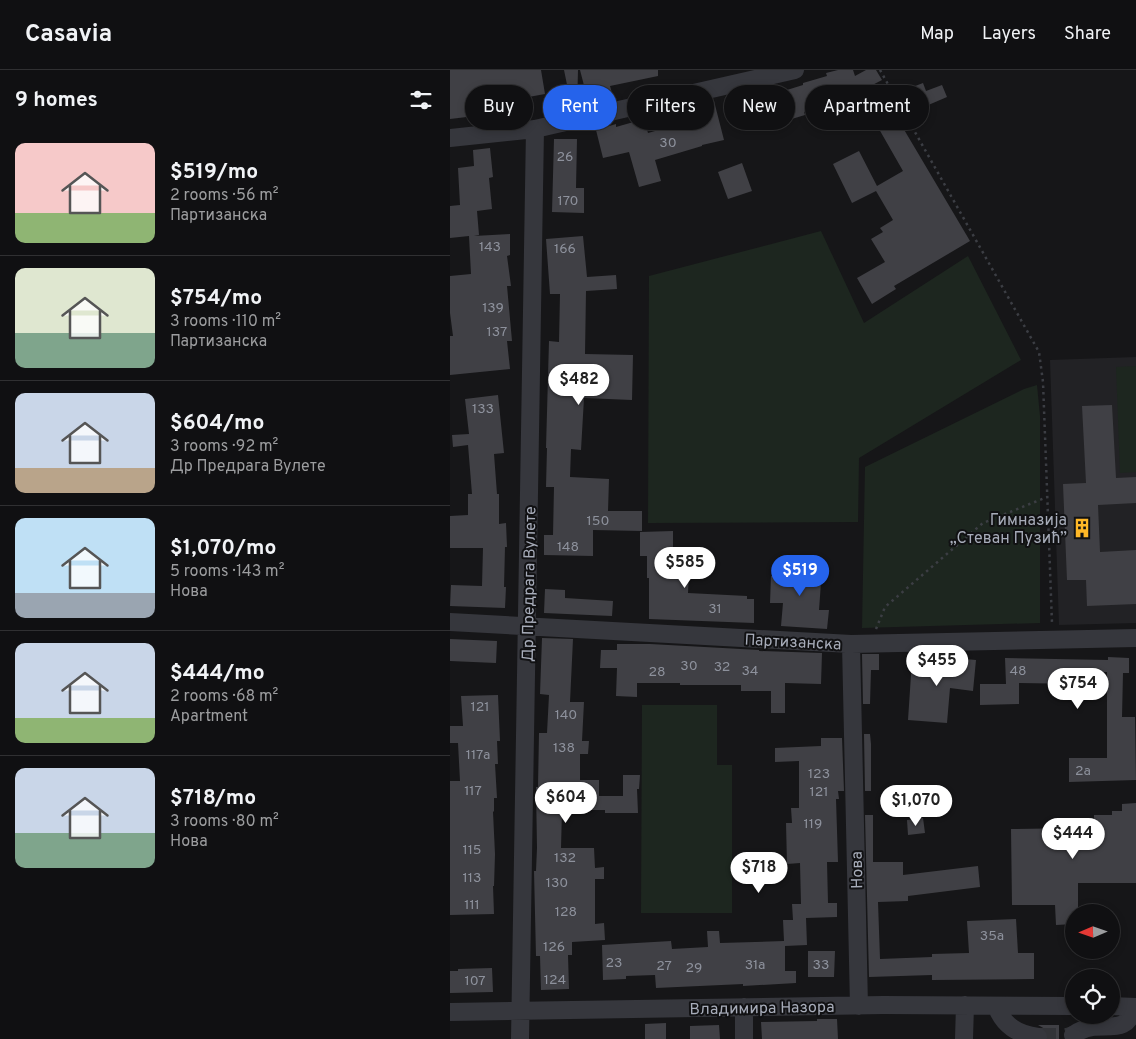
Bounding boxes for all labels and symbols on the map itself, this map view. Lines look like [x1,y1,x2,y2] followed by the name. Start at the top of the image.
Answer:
[659,135,677,152] house number: 30
[557,149,573,166] house number: 26
[557,193,579,210] house number: 170
[479,239,501,256] house number: 143
[554,241,576,258] house number: 166
[482,300,504,317] house number: 139
[487,324,507,341] house number: 137
[549,364,609,406] pin: $482
[472,401,494,418] house number: 133
[519,506,541,662] street label: Др Предрага Вулете
[950,511,1067,549] place label: Гимназија „Стеван Пузић”
[587,513,609,530] house number: 150
[1071,517,1093,539] building icon: Гимназија „Стеван Пузић”
[557,539,579,556] house number: 148
[655,546,715,589] pin: $585
[770,554,830,597] pin: $519
[708,601,722,618] house number: 31
[744,630,842,656] street label: Партизанска
[907,644,967,687] pin: $455
[680,658,698,675] house number: 30
[714,659,730,676] house number: 32
[741,663,759,680] house number: 34
[1009,663,1027,680] house number: 48
[648,664,666,681] house number: 28
[1048,668,1108,710] pin: $754
[470,699,490,716] house number: 121
[555,707,577,724] house number: 140
[553,740,575,757] house number: 138
[466,747,490,764] house number: 117a
[1075,763,1091,780] house number: 2a
[808,766,830,783] house number: 123
[536,782,596,824] pin: $604
[464,783,482,800] house number: 117
[809,784,829,801] house number: 121
[875,784,957,827] pin: $1,070
[804,816,822,833] house number: 119
[1043,818,1103,860] pin: $444
[462,842,482,859] house number: 115
[554,850,576,867] house number: 132
[848,851,868,889] street label: Нова
[729,852,789,894] pin: $718
[463,870,481,887] house number: 113
[546,875,568,892] house number: 130
[464,897,480,914] house number: 111
[555,904,577,921] house number: 128
[1065,904,1120,959] north arrow
[980,928,1004,945] house number: 35a
[543,939,565,956] house number: 126
[606,955,623,972] house number: 23
[745,957,765,974] house number: 31a
[813,957,829,974] house number: 33
[656,958,672,975] house number: 27
[686,960,702,977] house number: 29
[544,972,566,989] house number: 124
[464,973,486,990] house number: 107
[689,998,835,1020] street label: Владимира Назора

